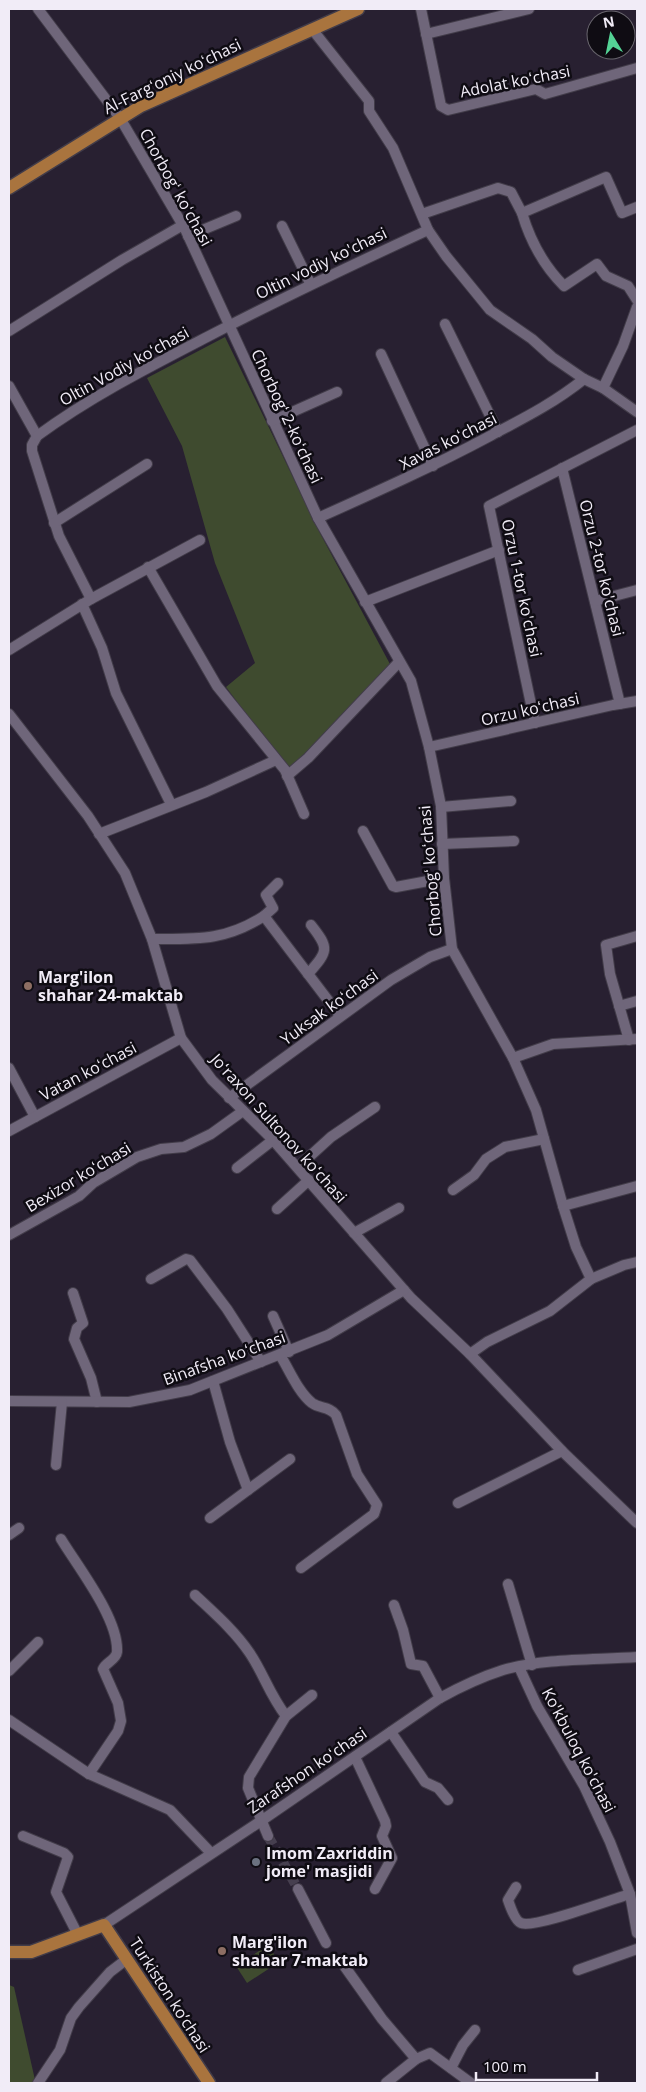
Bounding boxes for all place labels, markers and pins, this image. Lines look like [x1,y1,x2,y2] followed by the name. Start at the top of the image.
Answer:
[38,966,183,1006] place label: Marg'ilon shahar 24-maktab
[22,980,34,992] marker: Marg'ilon shahar 24-maktab
[264,1842,393,1882] place label: Imom Zaxriddin jome' masjidi
[250,1856,262,1868] marker: Imom Zaxriddin jome' masjidi
[232,1931,368,1971] place label: Marg'ilon shahar 7-maktab
[216,1945,228,1957] marker: Marg'ilon shahar 7-maktab

